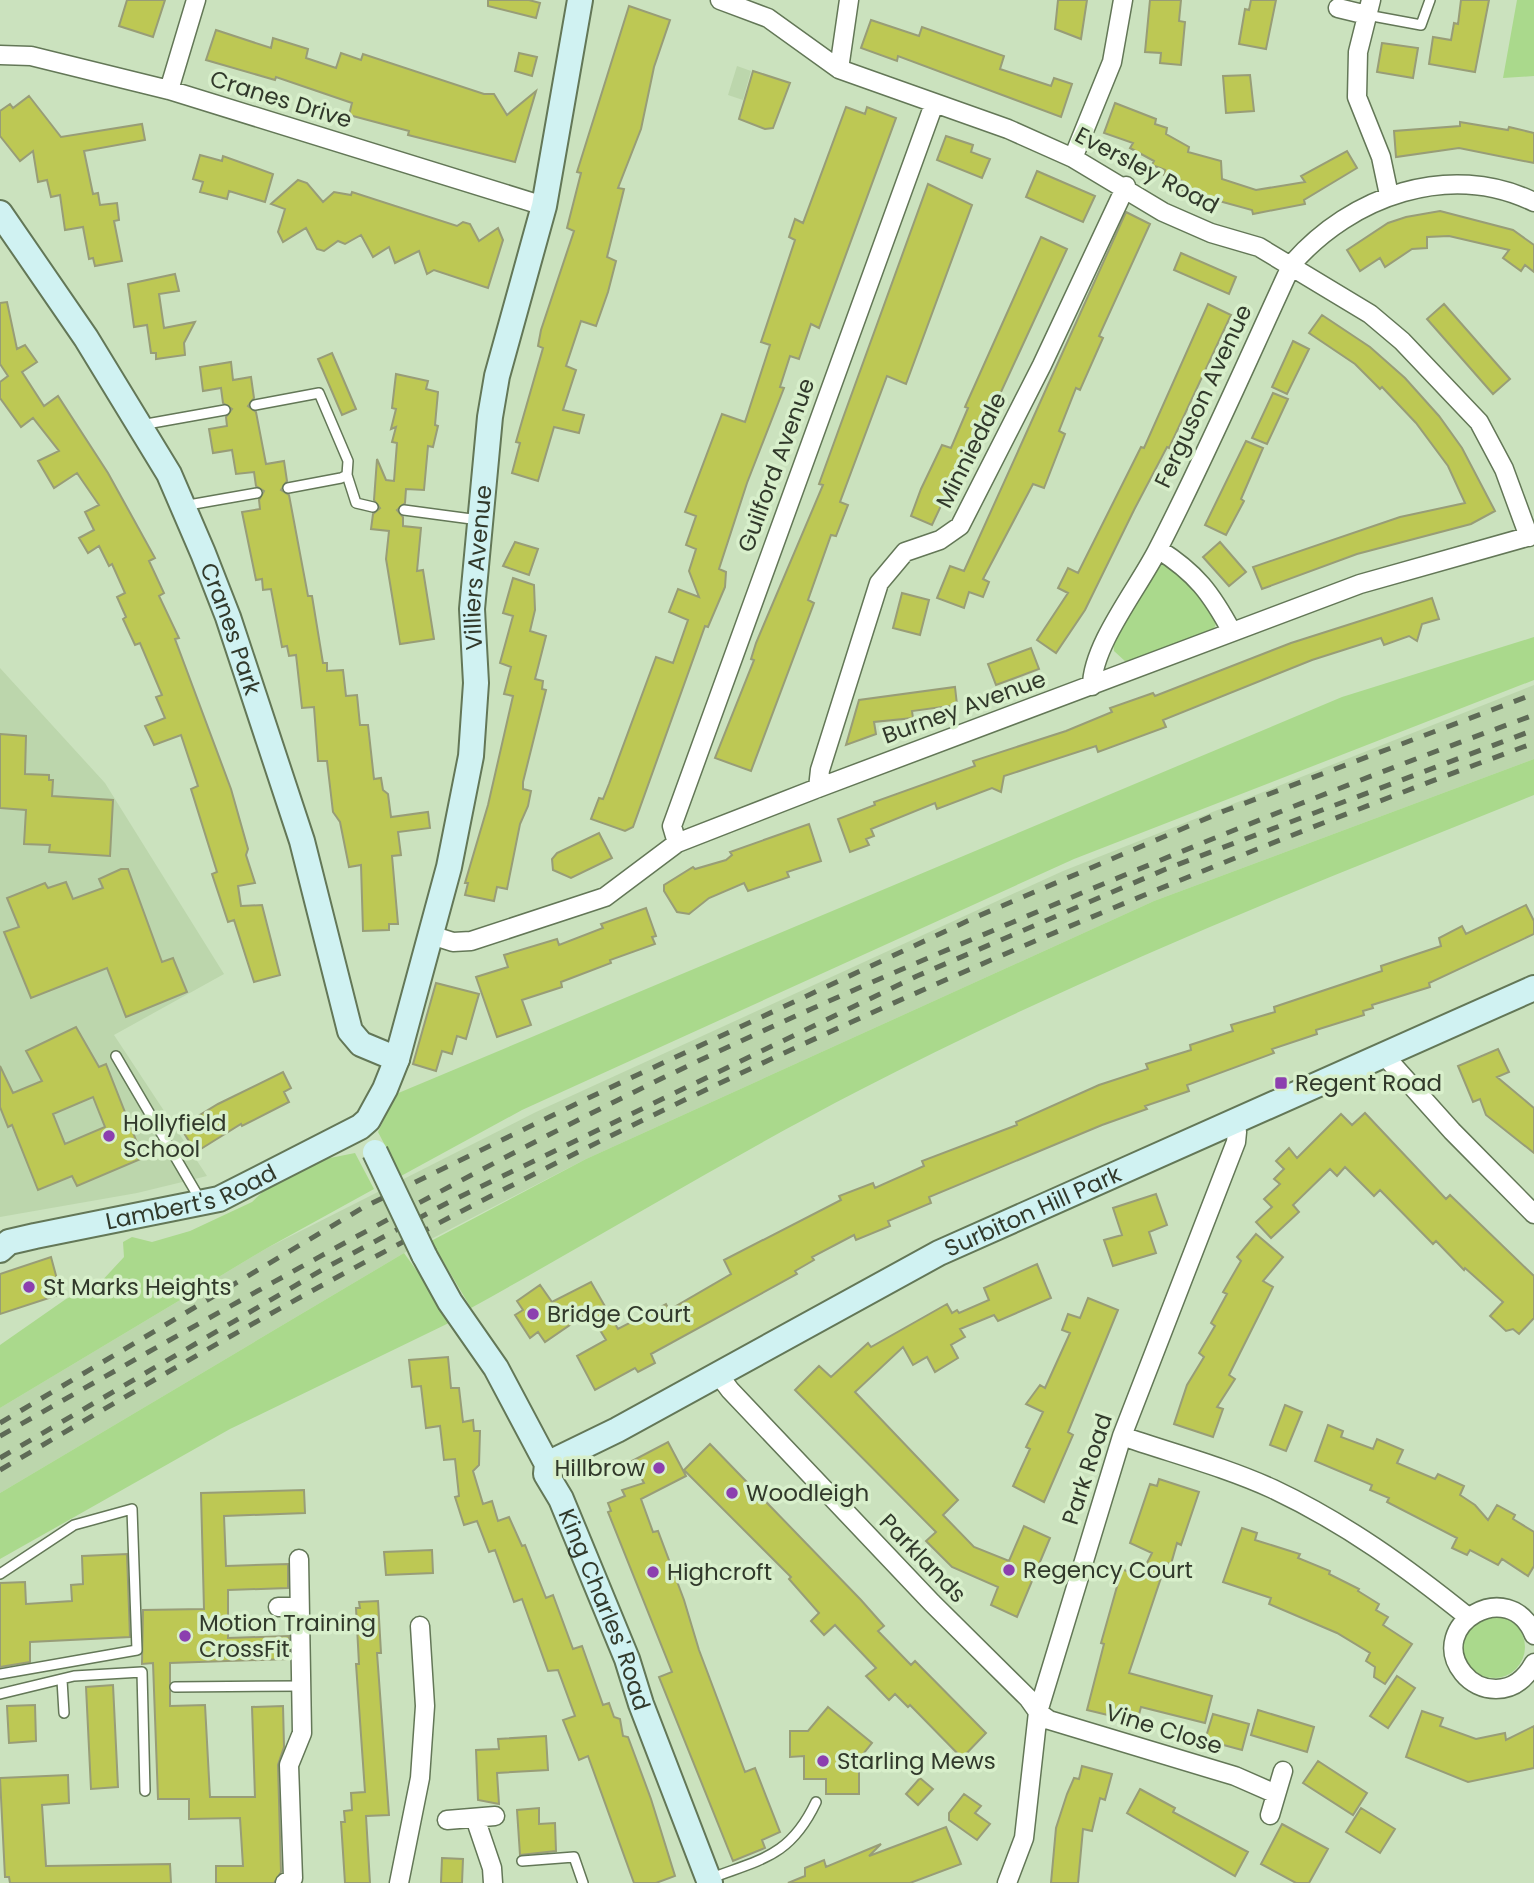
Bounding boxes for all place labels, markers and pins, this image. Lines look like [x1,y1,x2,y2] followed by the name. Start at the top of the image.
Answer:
[1295,1067,1442,1099] place label: Regent Road
[1273,1075,1289,1091] marker: Regent Road
[123,1107,227,1165] place label: Hollyfield School
[101,1128,117,1144] marker: Hollyfield School
[43,1271,231,1303] place label: St Marks Heights
[21,1279,37,1295] marker: St Marks Heights
[547,1298,691,1330] place label: Bridge Court
[525,1306,541,1322] marker: Bridge Court
[554,1452,645,1484] place label: Hillbrow
[651,1460,667,1476] marker: Hillbrow
[746,1477,869,1509] place label: Woodleigh
[724,1485,740,1501] marker: Woodleigh
[1023,1554,1193,1586] place label: Regency Court
[667,1556,772,1588] place label: Highcroft
[1001,1562,1017,1578] marker: Regency Court
[645,1564,661,1580] marker: Highcroft
[199,1607,376,1665] place label: Motion Training CrossFit
[177,1628,193,1644] marker: Motion Training CrossFit
[837,1745,996,1777] place label: Starling Mews
[815,1753,831,1769] marker: Starling Mews

